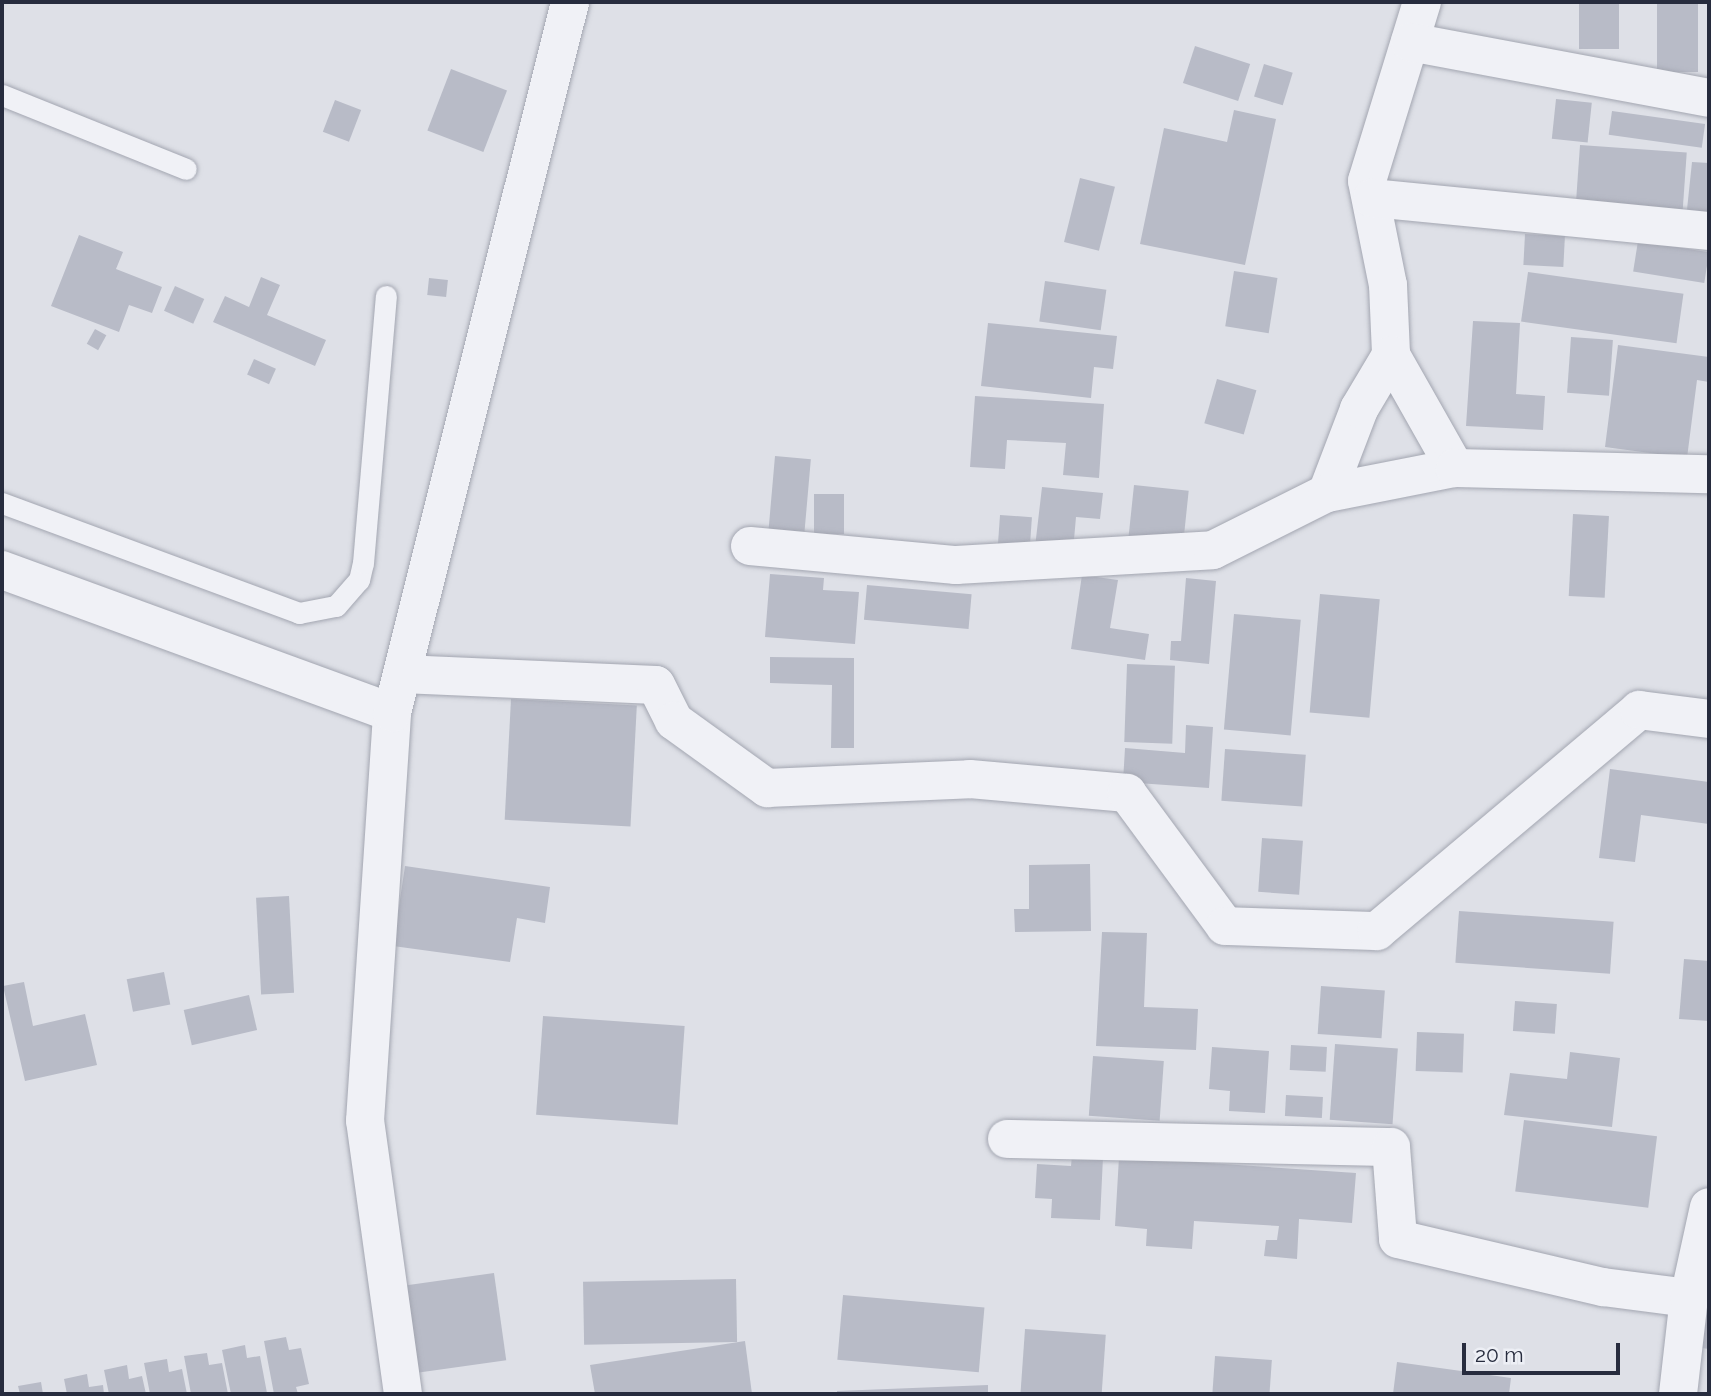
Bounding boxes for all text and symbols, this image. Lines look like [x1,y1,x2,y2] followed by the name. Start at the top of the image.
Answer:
[1466,1330,1624,1374] scale bar
[1475,1342,1523,1367] text: 20 m

